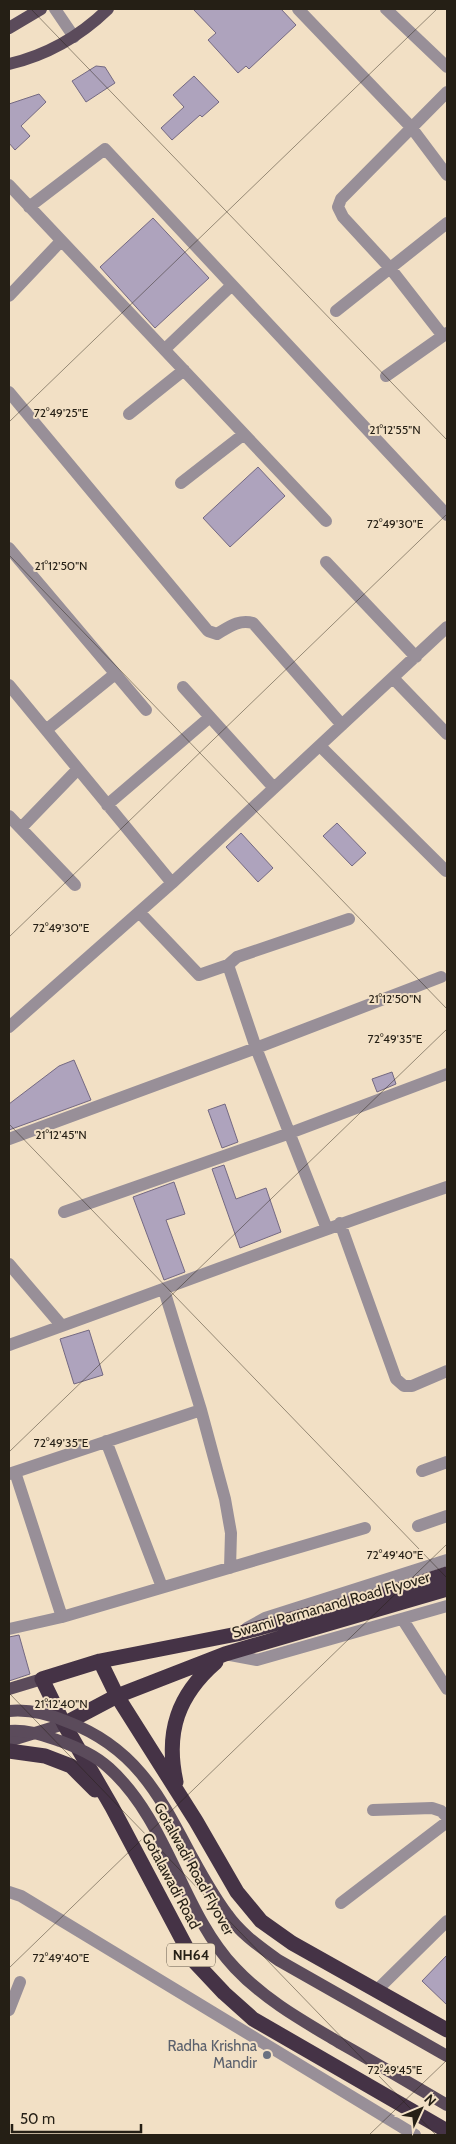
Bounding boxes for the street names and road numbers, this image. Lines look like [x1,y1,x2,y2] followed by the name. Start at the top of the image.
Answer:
[230,1568,432,1642] street label: Swami Parmanand Road Flyover
[150,1799,238,1939] street label: Gotalwadi Road Flyover
[138,1830,204,1932] street label: Gotalawadi Road
[167,1944,215,1966] road number: NH64

